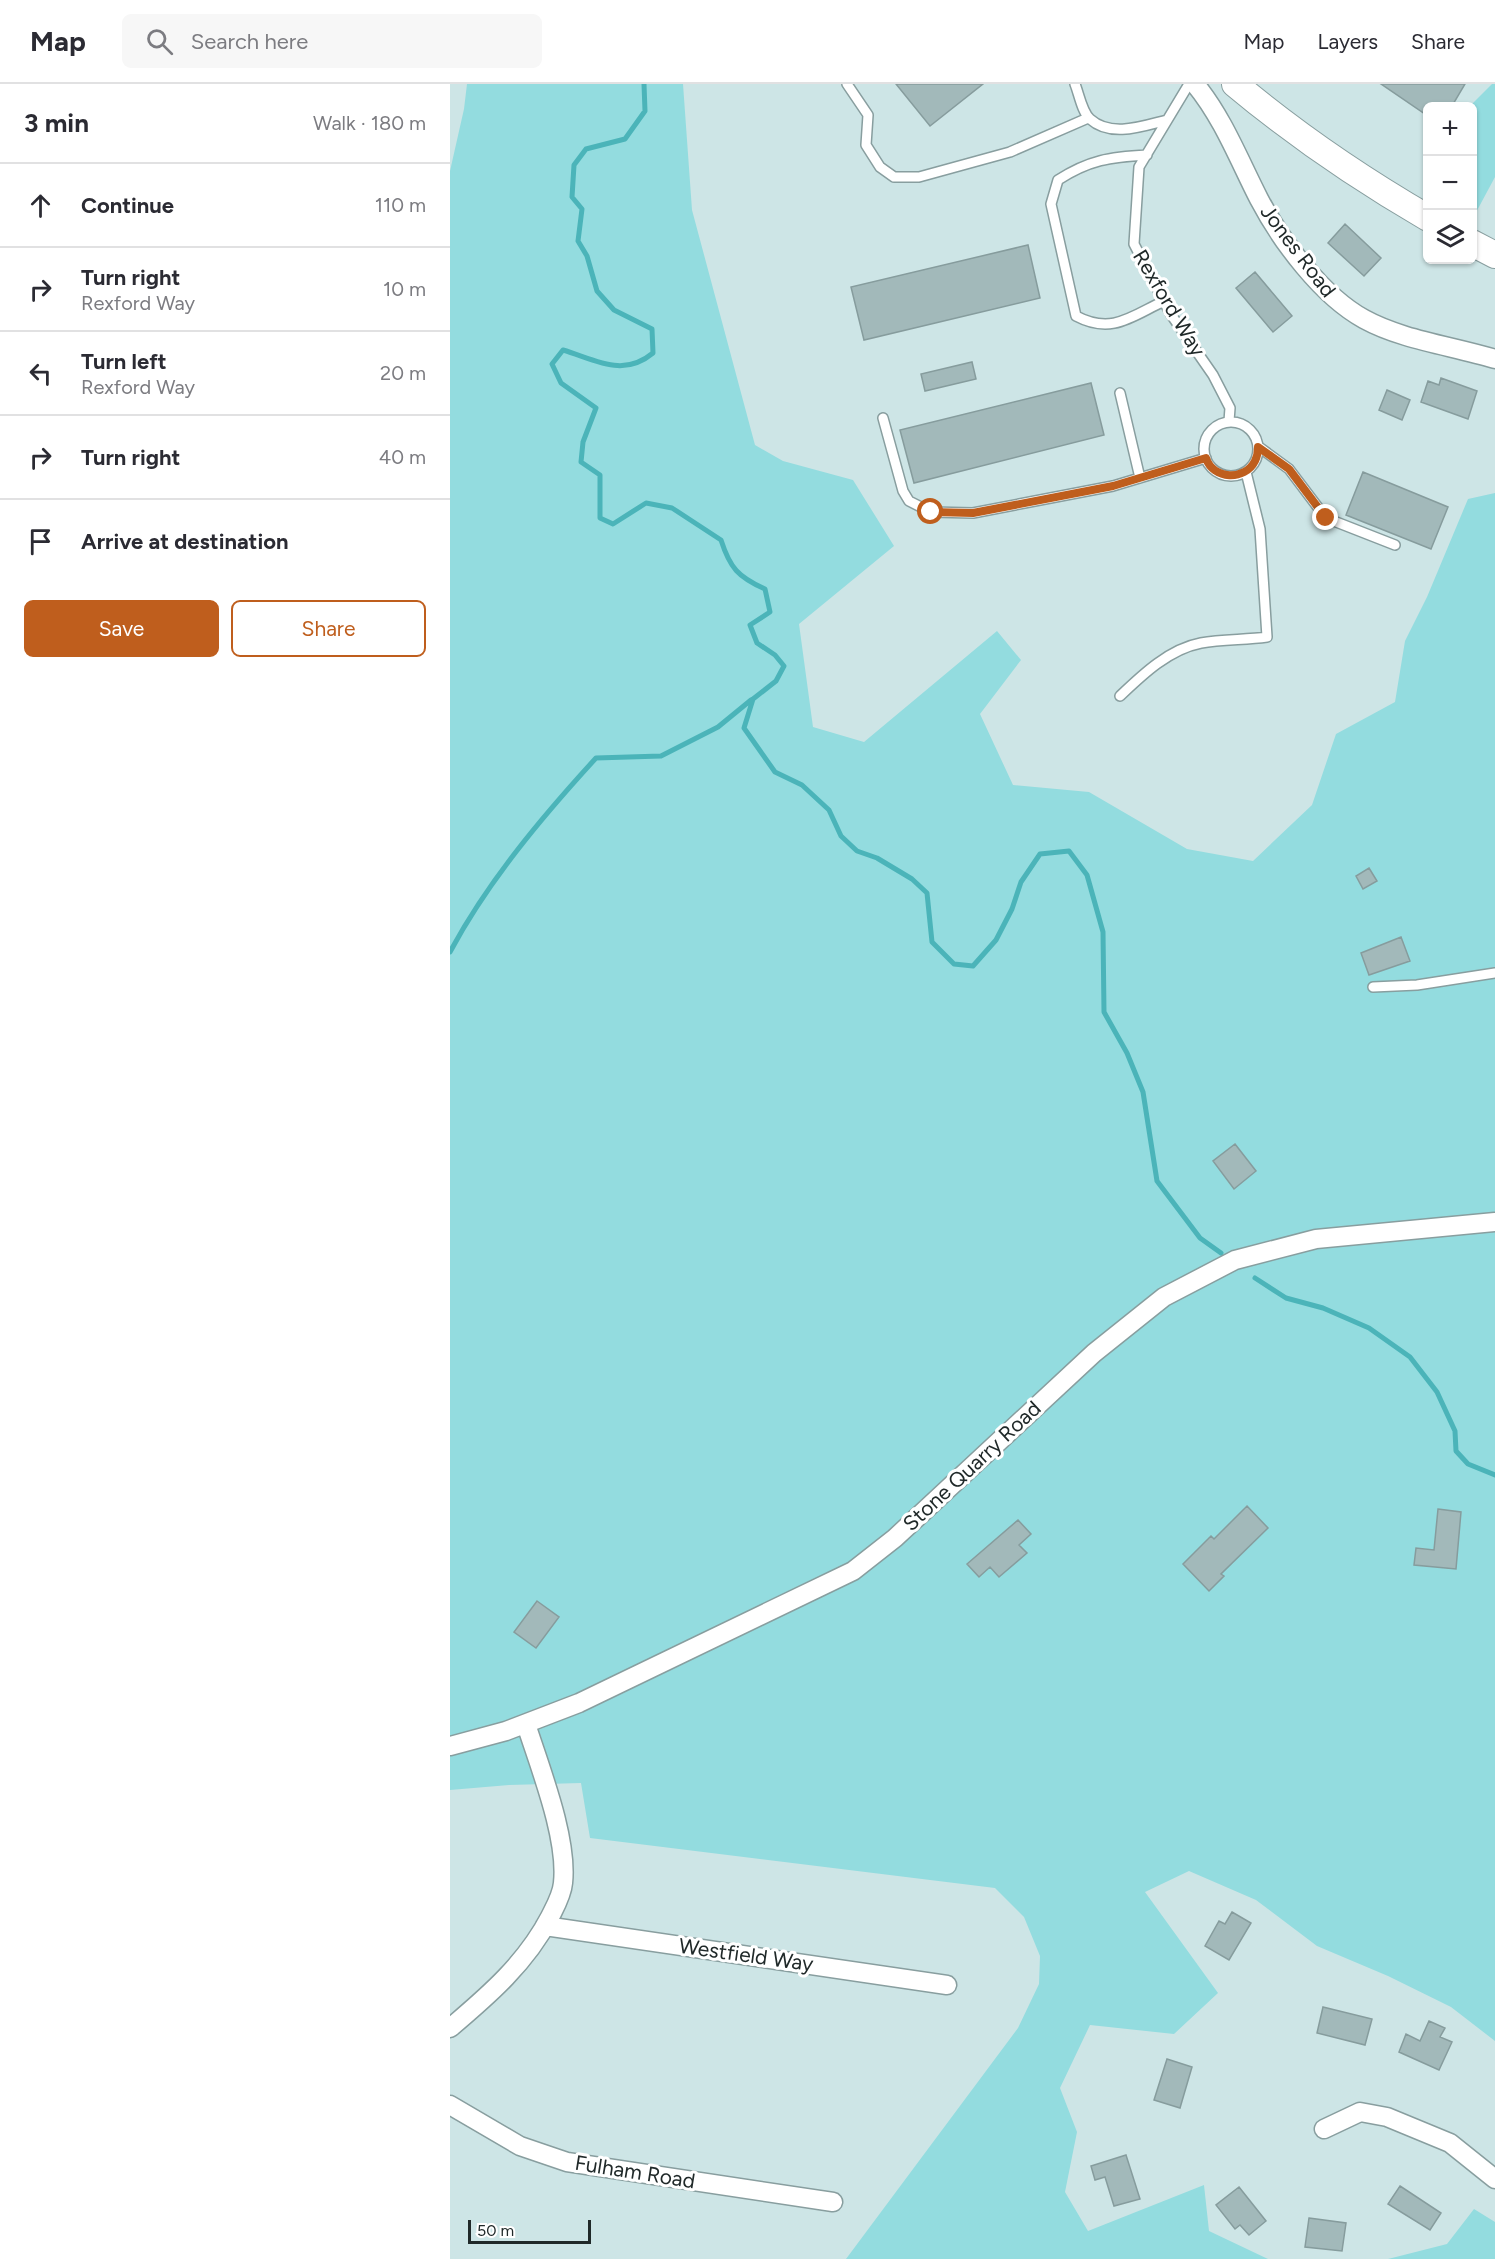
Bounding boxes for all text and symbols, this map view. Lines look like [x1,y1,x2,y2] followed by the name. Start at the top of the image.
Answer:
[122,14,542,68] search box
[30,24,86,58] text: Map
[143,25,176,58] icon: search
[191,28,308,55] text: Search here
[1244,29,1284,54] text: Map
[1317,29,1378,54] text: Layers
[1411,29,1465,54] text: Share
[1423,102,1477,264] map controls
[1423,102,1477,156] button: +
[24,107,89,139] text: 3 min
[313,111,426,135] text: Walk · 180 m
[1423,156,1477,210] button: −
[24,189,57,222] icon: ahead
[81,192,174,219] text: Continue
[375,193,426,217] text: 110 m
[1255,199,1341,302] street label: Jones Road
[1423,210,1477,264] button: layers
[1128,245,1211,361] street label: Rexford Way
[81,264,180,291] text: Turn right
[24,273,57,306] icon: right
[383,277,426,301] text: 10 m
[81,291,195,315] text: Rexford Way
[81,348,167,375] text: Turn left
[24,357,57,390] icon: left
[380,361,426,385] text: 20 m
[81,375,195,399] text: Rexford Way
[24,441,57,474] icon: right
[81,444,180,471] text: Turn right
[379,445,426,469] text: 40 m
[917,498,943,524] route start
[1312,504,1338,530] route end
[24,525,57,558] icon: arrive
[81,528,289,555] text: Arrive at destination
[24,600,219,657] button: Save
[231,600,426,657] button: Share
[898,1395,1046,1536] street label: Stone Quarry Road
[677,1933,815,1976] street label: Westfield Way
[573,2150,697,2193] street label: Fulham Road
[468,2217,591,2244] scale bar
[477,2221,514,2240] text: 50 m

